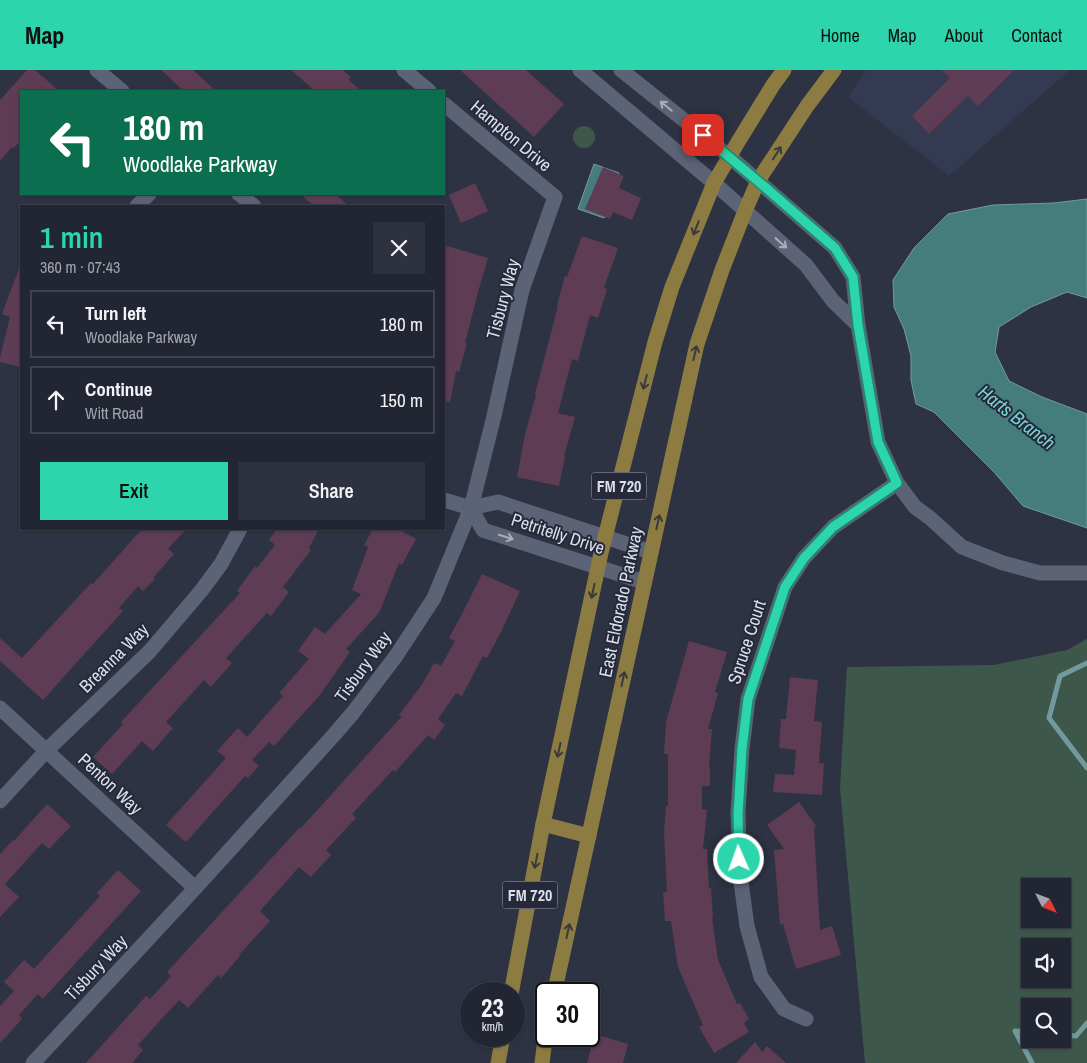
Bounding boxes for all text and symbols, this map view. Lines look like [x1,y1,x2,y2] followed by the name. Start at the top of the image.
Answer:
[25,19,64,51] text: Map
[820,23,860,48] text: Home
[888,23,917,48] text: Map
[945,23,983,48] text: About
[1011,23,1062,48] text: Contact
[465,94,557,177] street label: Hampton Drive
[660,101,673,112] one-way arrow
[123,104,204,151] text: 180 m
[40,110,105,175] icon: left
[682,114,724,156] pin
[689,121,717,149] icon: arrive
[772,146,782,160] one-way arrow
[123,149,277,179] text: Woodlake Parkway
[40,217,103,257] text: 1 min
[690,221,699,236] one-way arrow
[373,222,425,274] button: close
[774,237,787,248] one-way arrow
[480,255,525,342] street label: Tisbury Way
[40,256,120,278] text: 360 m · 07:43
[85,300,146,326] text: Turn left
[42,310,70,338] icon: left
[380,311,423,337] text: 180 m
[85,326,197,348] text: Woodlake Parkway
[691,346,700,362] one-way arrow
[639,374,649,390] one-way arrow
[85,376,153,402] text: Continue
[973,379,1061,455] water label: Harts Branch
[42,386,70,414] icon: ahead
[380,387,423,413] text: 150 m
[85,402,143,424] text: Witt Road
[40,462,228,520] button: Exit
[238,462,425,520] button: Share
[592,472,646,500] road number: FM 720
[508,507,608,560] street label: Petritelly Drive
[654,515,663,531] one-way arrow
[592,524,649,680] street label: East Eldorado Parkway
[498,533,513,542] one-way arrow
[588,583,597,599] one-way arrow
[721,597,772,687] street label: Spruce Court
[73,617,154,698] street label: Breanna Way
[328,626,397,707] street label: Tisbury Way
[619,672,628,688] one-way arrow
[554,742,563,758] one-way arrow
[73,747,149,820] street label: Penton Way
[712,832,764,884] position arrow
[531,852,540,868] one-way arrow
[1021,878,1071,928] north arrow
[1021,878,1071,1048] map controls
[502,882,558,908] road number: FM 720
[564,923,573,939] one-way arrow
[59,929,133,1006] street label: Tisbury Way
[1021,938,1071,988] button: sound
[535,982,600,1047] speed limit sign: 30
[481,991,504,1025] text: 23
[1021,998,1071,1048] button: search
[482,1019,503,1035] text: km/h

